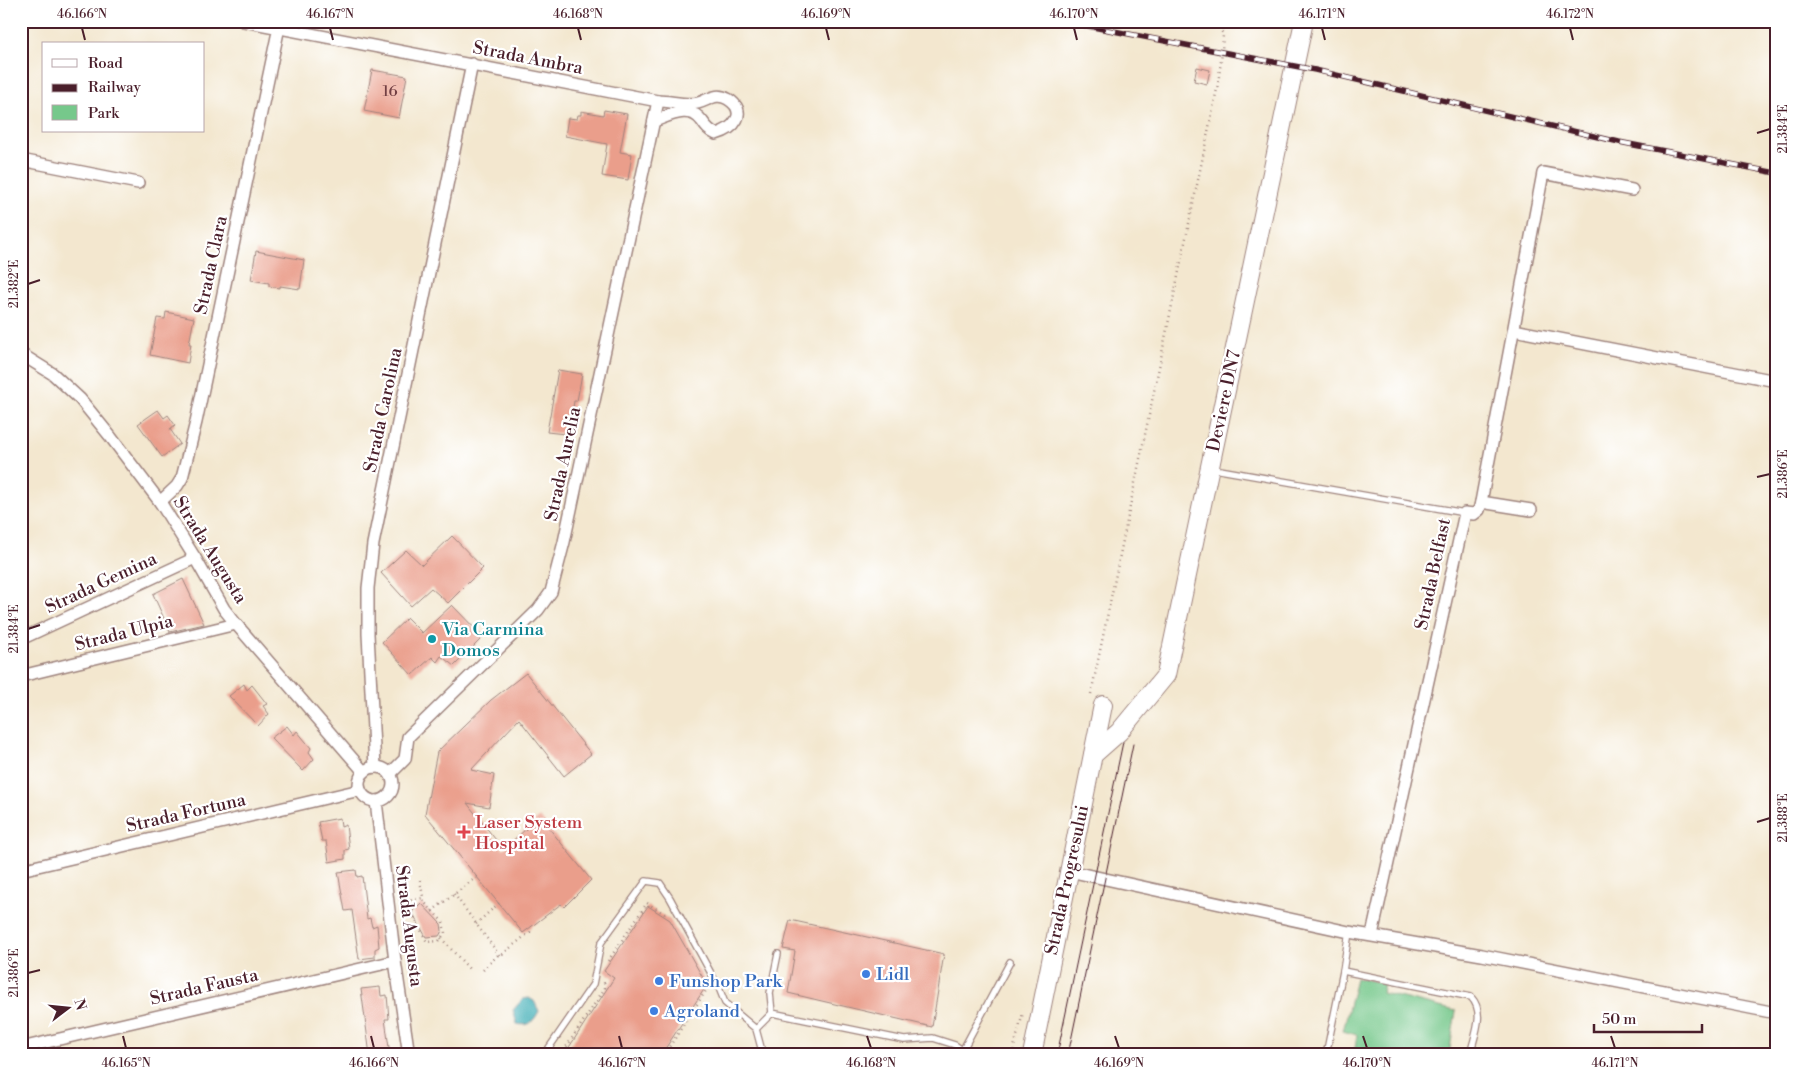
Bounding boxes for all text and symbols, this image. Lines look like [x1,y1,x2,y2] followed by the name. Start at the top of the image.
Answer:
[57,7,107,22] text: 46.166°N
[306,7,354,22] text: 46.167°N
[553,7,603,22] text: 46.168°N
[801,7,851,22] text: 46.169°N
[1050,7,1098,22] text: 46.170°N
[1299,7,1345,22] text: 46.171°N
[1546,7,1594,22] text: 46.172°N
[471,36,586,80] street label: Strada Ambra
[42,42,205,132] legend
[88,54,123,73] text: Road
[88,78,142,97] text: Railway
[382,82,398,101] house number: 16
[88,104,120,123] text: Park
[1776,104,1791,154] text: 21.384°E
[189,213,233,316] street label: Strada Clara
[7,260,22,308] text: 21.382°E
[359,345,408,474] street label: Strada Carolina
[1202,348,1246,454] street label: Deviere DN7
[540,404,587,523] street label: Strada Aurelia
[1776,450,1791,498] text: 21.386°E
[168,492,253,609] street label: Strada Augusta
[1410,515,1456,632] street label: Strada Belfast
[42,547,161,619] street label: Strada Gemina
[7,604,22,654] text: 21.384°E
[72,609,176,656] street label: Strada Ulpia
[441,618,545,662] place label: Via Carmina Domos
[426,633,438,645] marker: Via Carmina Domos
[124,788,249,838] street label: Strada Fortuna
[1776,793,1791,843] text: 21.388°E
[1040,803,1094,957] street label: Strada Progresului
[475,811,583,855] place label: Laser System Hospital
[457,825,471,839] marker: Laser System Hospital
[390,864,428,989] street label: Strada Augusta
[7,949,22,997] text: 21.386°E
[148,963,261,1011] street label: Strada Fausta
[876,963,910,986] place label: Lidl
[860,968,872,980] marker: Lidl
[669,970,784,993] place label: Funshop Park
[653,975,665,987] marker: Funshop Park
[42,984,92,1034] north arrow
[69,997,90,1012] text: N
[663,1000,740,1023] place label: Agroland
[1594,1001,1702,1033] scale bar
[648,1005,660,1017] marker: Agroland
[1602,1010,1636,1029] text: 50 m
[101,1056,151,1071] text: 46.165°N
[349,1056,399,1071] text: 46.166°N
[598,1056,646,1071] text: 46.167°N
[846,1056,896,1071] text: 46.168°N
[1094,1056,1144,1071] text: 46.169°N
[1343,1056,1391,1071] text: 46.170°N
[1592,1056,1638,1071] text: 46.171°N

